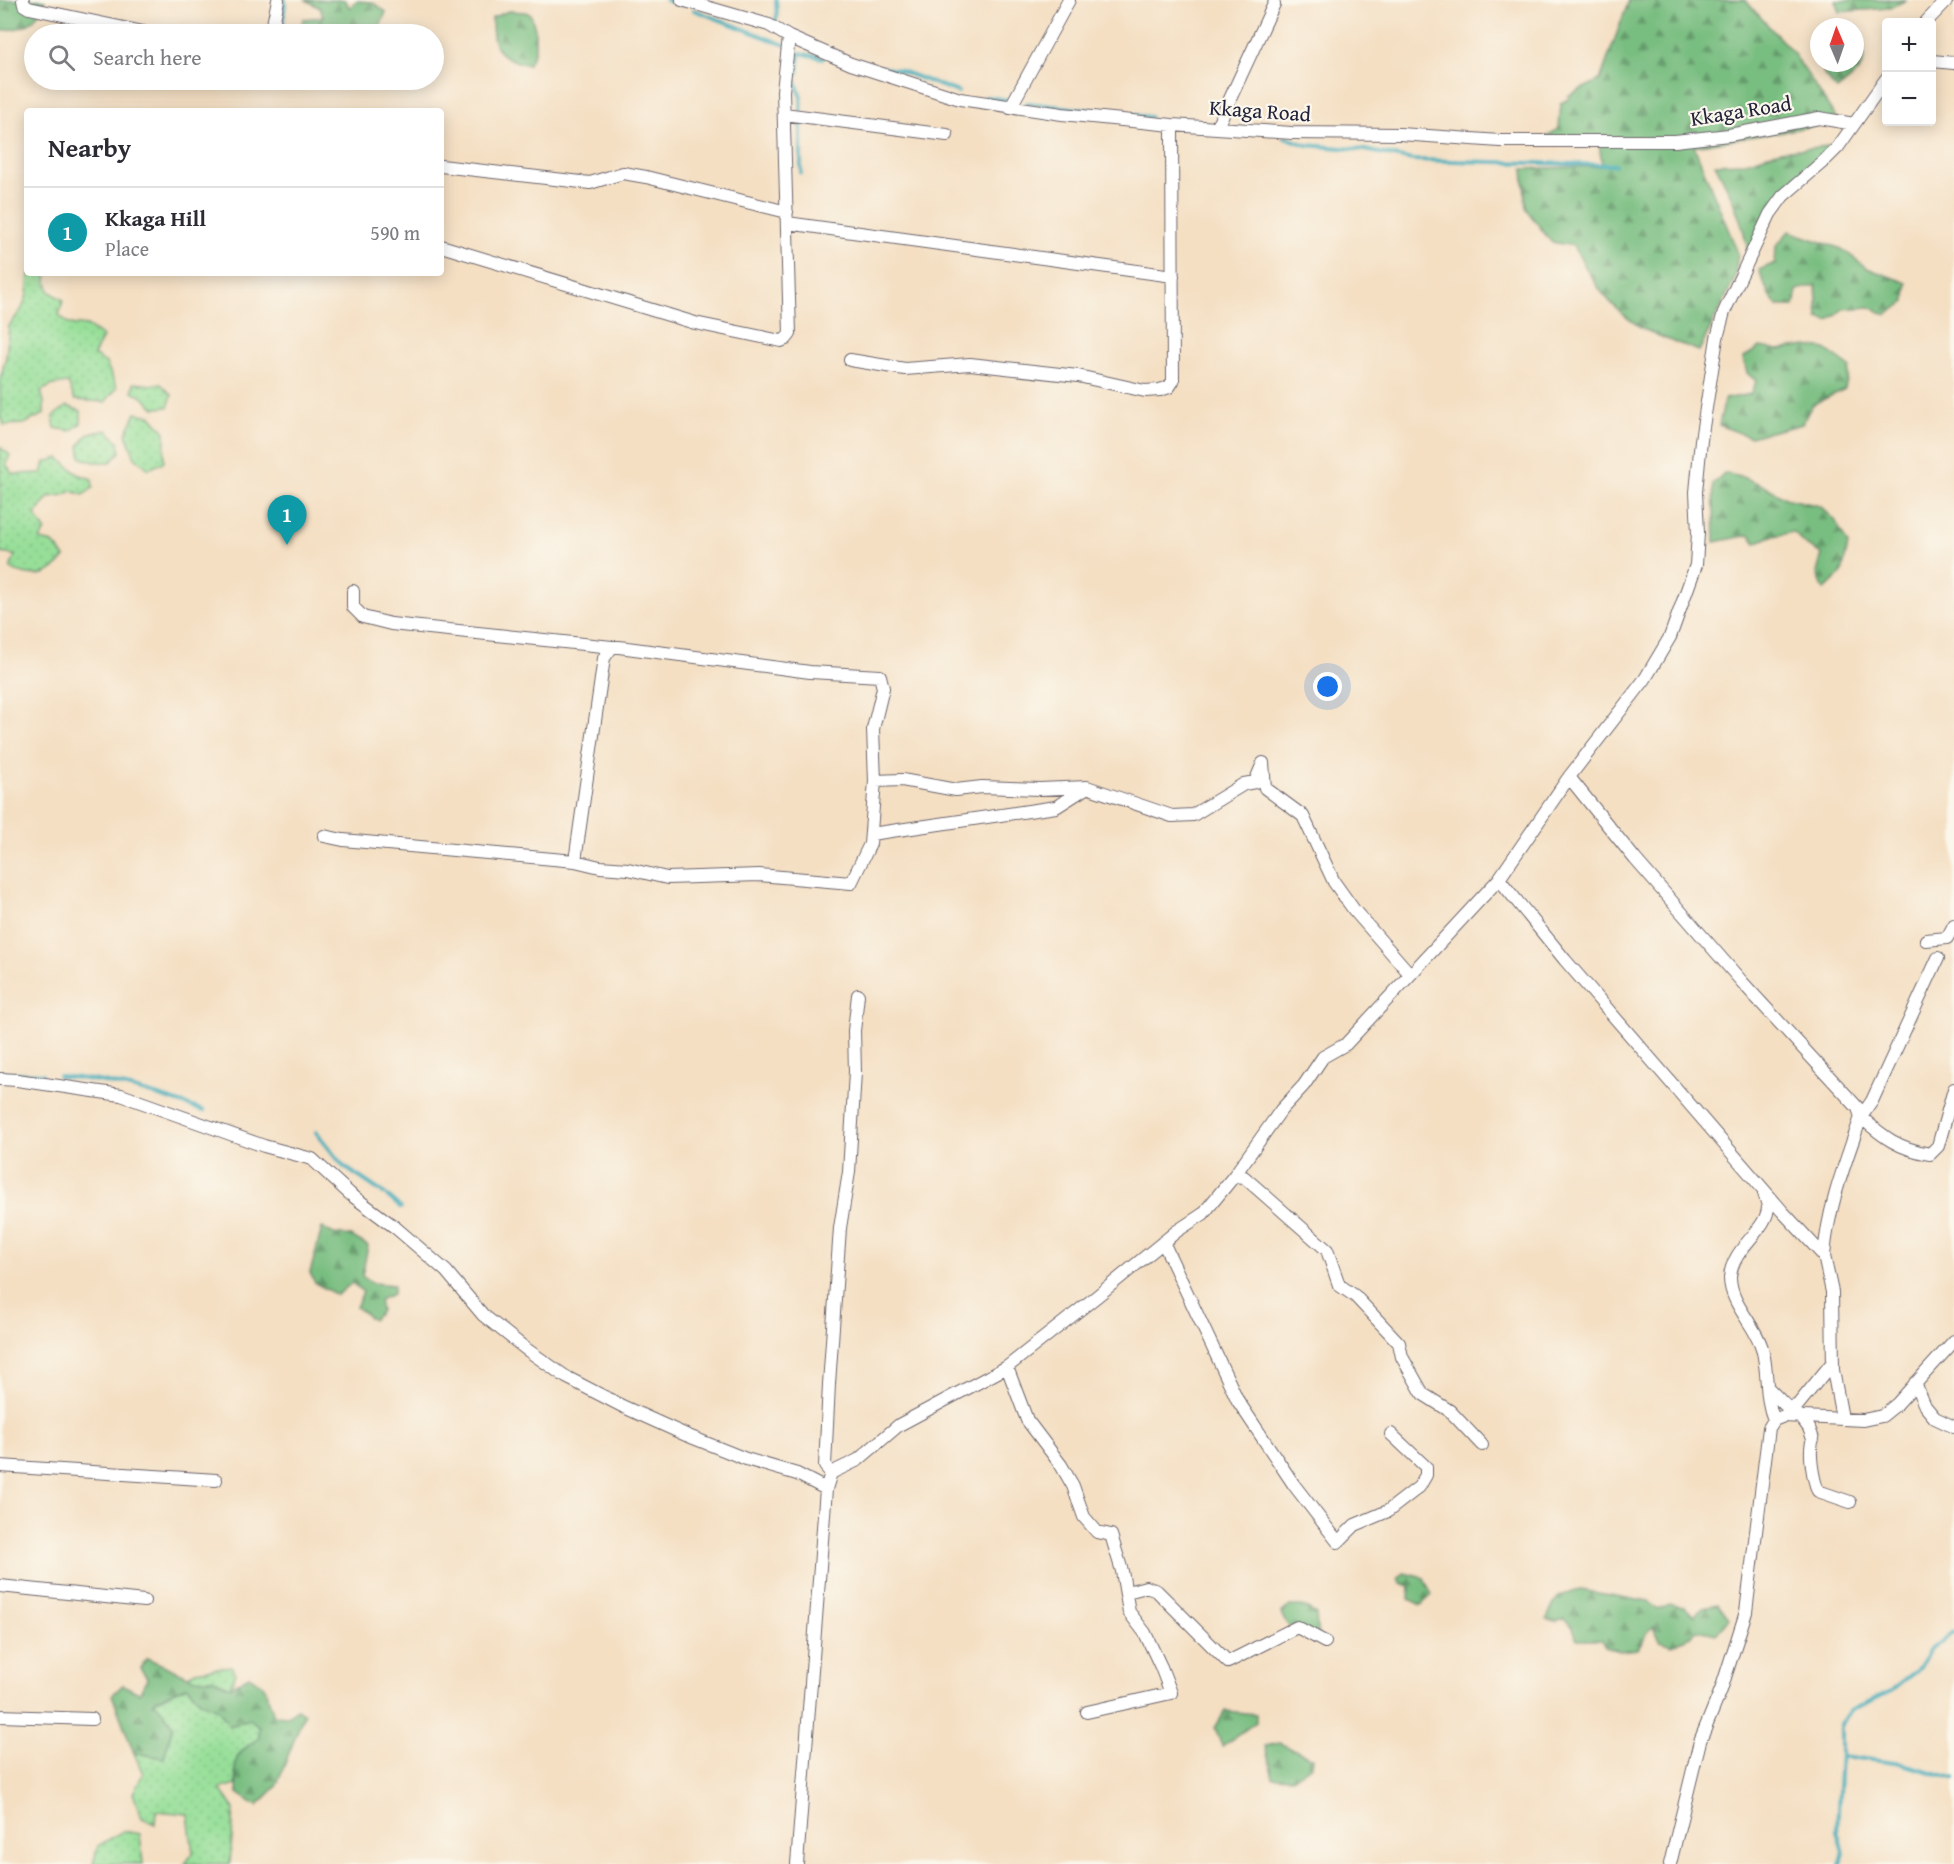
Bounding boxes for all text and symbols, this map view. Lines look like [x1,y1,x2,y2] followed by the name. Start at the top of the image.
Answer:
[1810,18,1864,72] north arrow
[1882,18,1936,126] map controls
[1882,18,1936,72] button: +
[24,24,444,90] search box
[45,41,78,74] icon: search
[93,41,202,73] text: Search here
[1882,72,1936,126] button: −
[1688,87,1794,134] street label: Kkaga Road
[1208,91,1313,130] street label: Kkaga Road
[48,128,131,167] text: Nearby
[105,202,206,234] text: Kkaga Hill
[62,218,73,247] text: 1
[370,218,420,247] text: 590 m
[105,234,149,263] text: Place
[268,496,306,545] pin: 1
[1313,672,1342,701] your location

